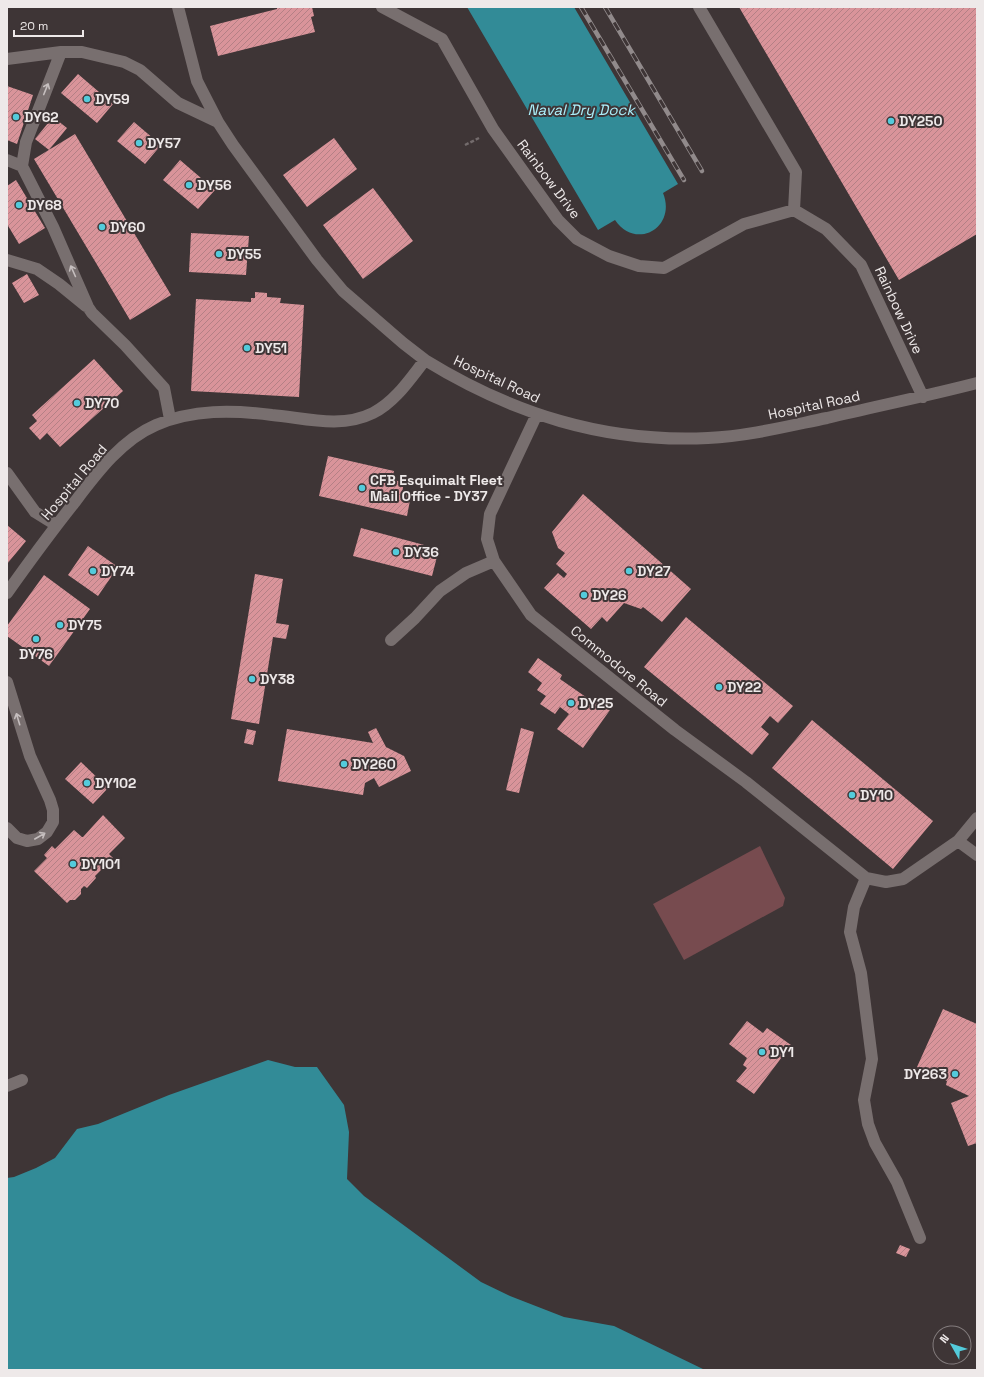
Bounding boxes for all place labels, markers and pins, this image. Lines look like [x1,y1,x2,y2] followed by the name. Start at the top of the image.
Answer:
[95,90,130,108] place label: DY59
[82,94,92,104] marker: DY59
[24,108,59,126] place label: DY62
[11,112,21,122] marker: DY62
[899,112,942,130] place label: DY250
[886,116,896,126] marker: DY250
[147,134,181,152] place label: DY57
[134,138,144,148] marker: DY57
[197,176,232,194] place label: DY56
[184,180,194,190] marker: DY56
[27,196,62,214] place label: DY68
[14,200,24,210] marker: DY68
[110,218,145,236] place label: DY60
[97,222,107,232] marker: DY60
[227,245,261,263] place label: DY55
[214,249,224,259] marker: DY55
[255,339,287,357] place label: DY51
[242,343,252,353] marker: DY51
[85,394,119,412] place label: DY70
[72,398,82,408] marker: DY70
[370,471,503,505] place label: CFB Esquimalt Fleet Mail Office - DY37
[357,483,367,493] marker: CFB Esquimalt Fleet Mail Office - DY37
[404,543,439,561] place label: DY36
[391,547,401,557] marker: DY36
[101,562,135,580] place label: DY74
[637,562,671,580] place label: DY27
[88,566,98,576] marker: DY74
[624,566,634,576] marker: DY27
[592,586,627,604] place label: DY26
[579,590,589,600] marker: DY26
[68,616,102,634] place label: DY75
[55,620,65,630] marker: DY75
[31,634,41,644] marker: DY76
[19,645,53,663] place label: DY76
[260,670,295,688] place label: DY38
[247,674,257,684] marker: DY38
[727,678,761,696] place label: DY22
[714,682,724,692] marker: DY22
[579,694,613,712] place label: DY25
[566,698,576,708] marker: DY25
[352,755,396,773] place label: DY260
[339,759,349,769] marker: DY260
[95,774,136,792] place label: DY102
[82,778,92,788] marker: DY102
[860,786,893,804] place label: DY10
[847,790,857,800] marker: DY10
[81,855,120,873] place label: DY101
[68,859,78,869] marker: DY101
[770,1043,794,1061] place label: DY1
[757,1047,767,1057] marker: DY1
[904,1065,947,1083] place label: DY263
[950,1069,960,1079] marker: DY263

